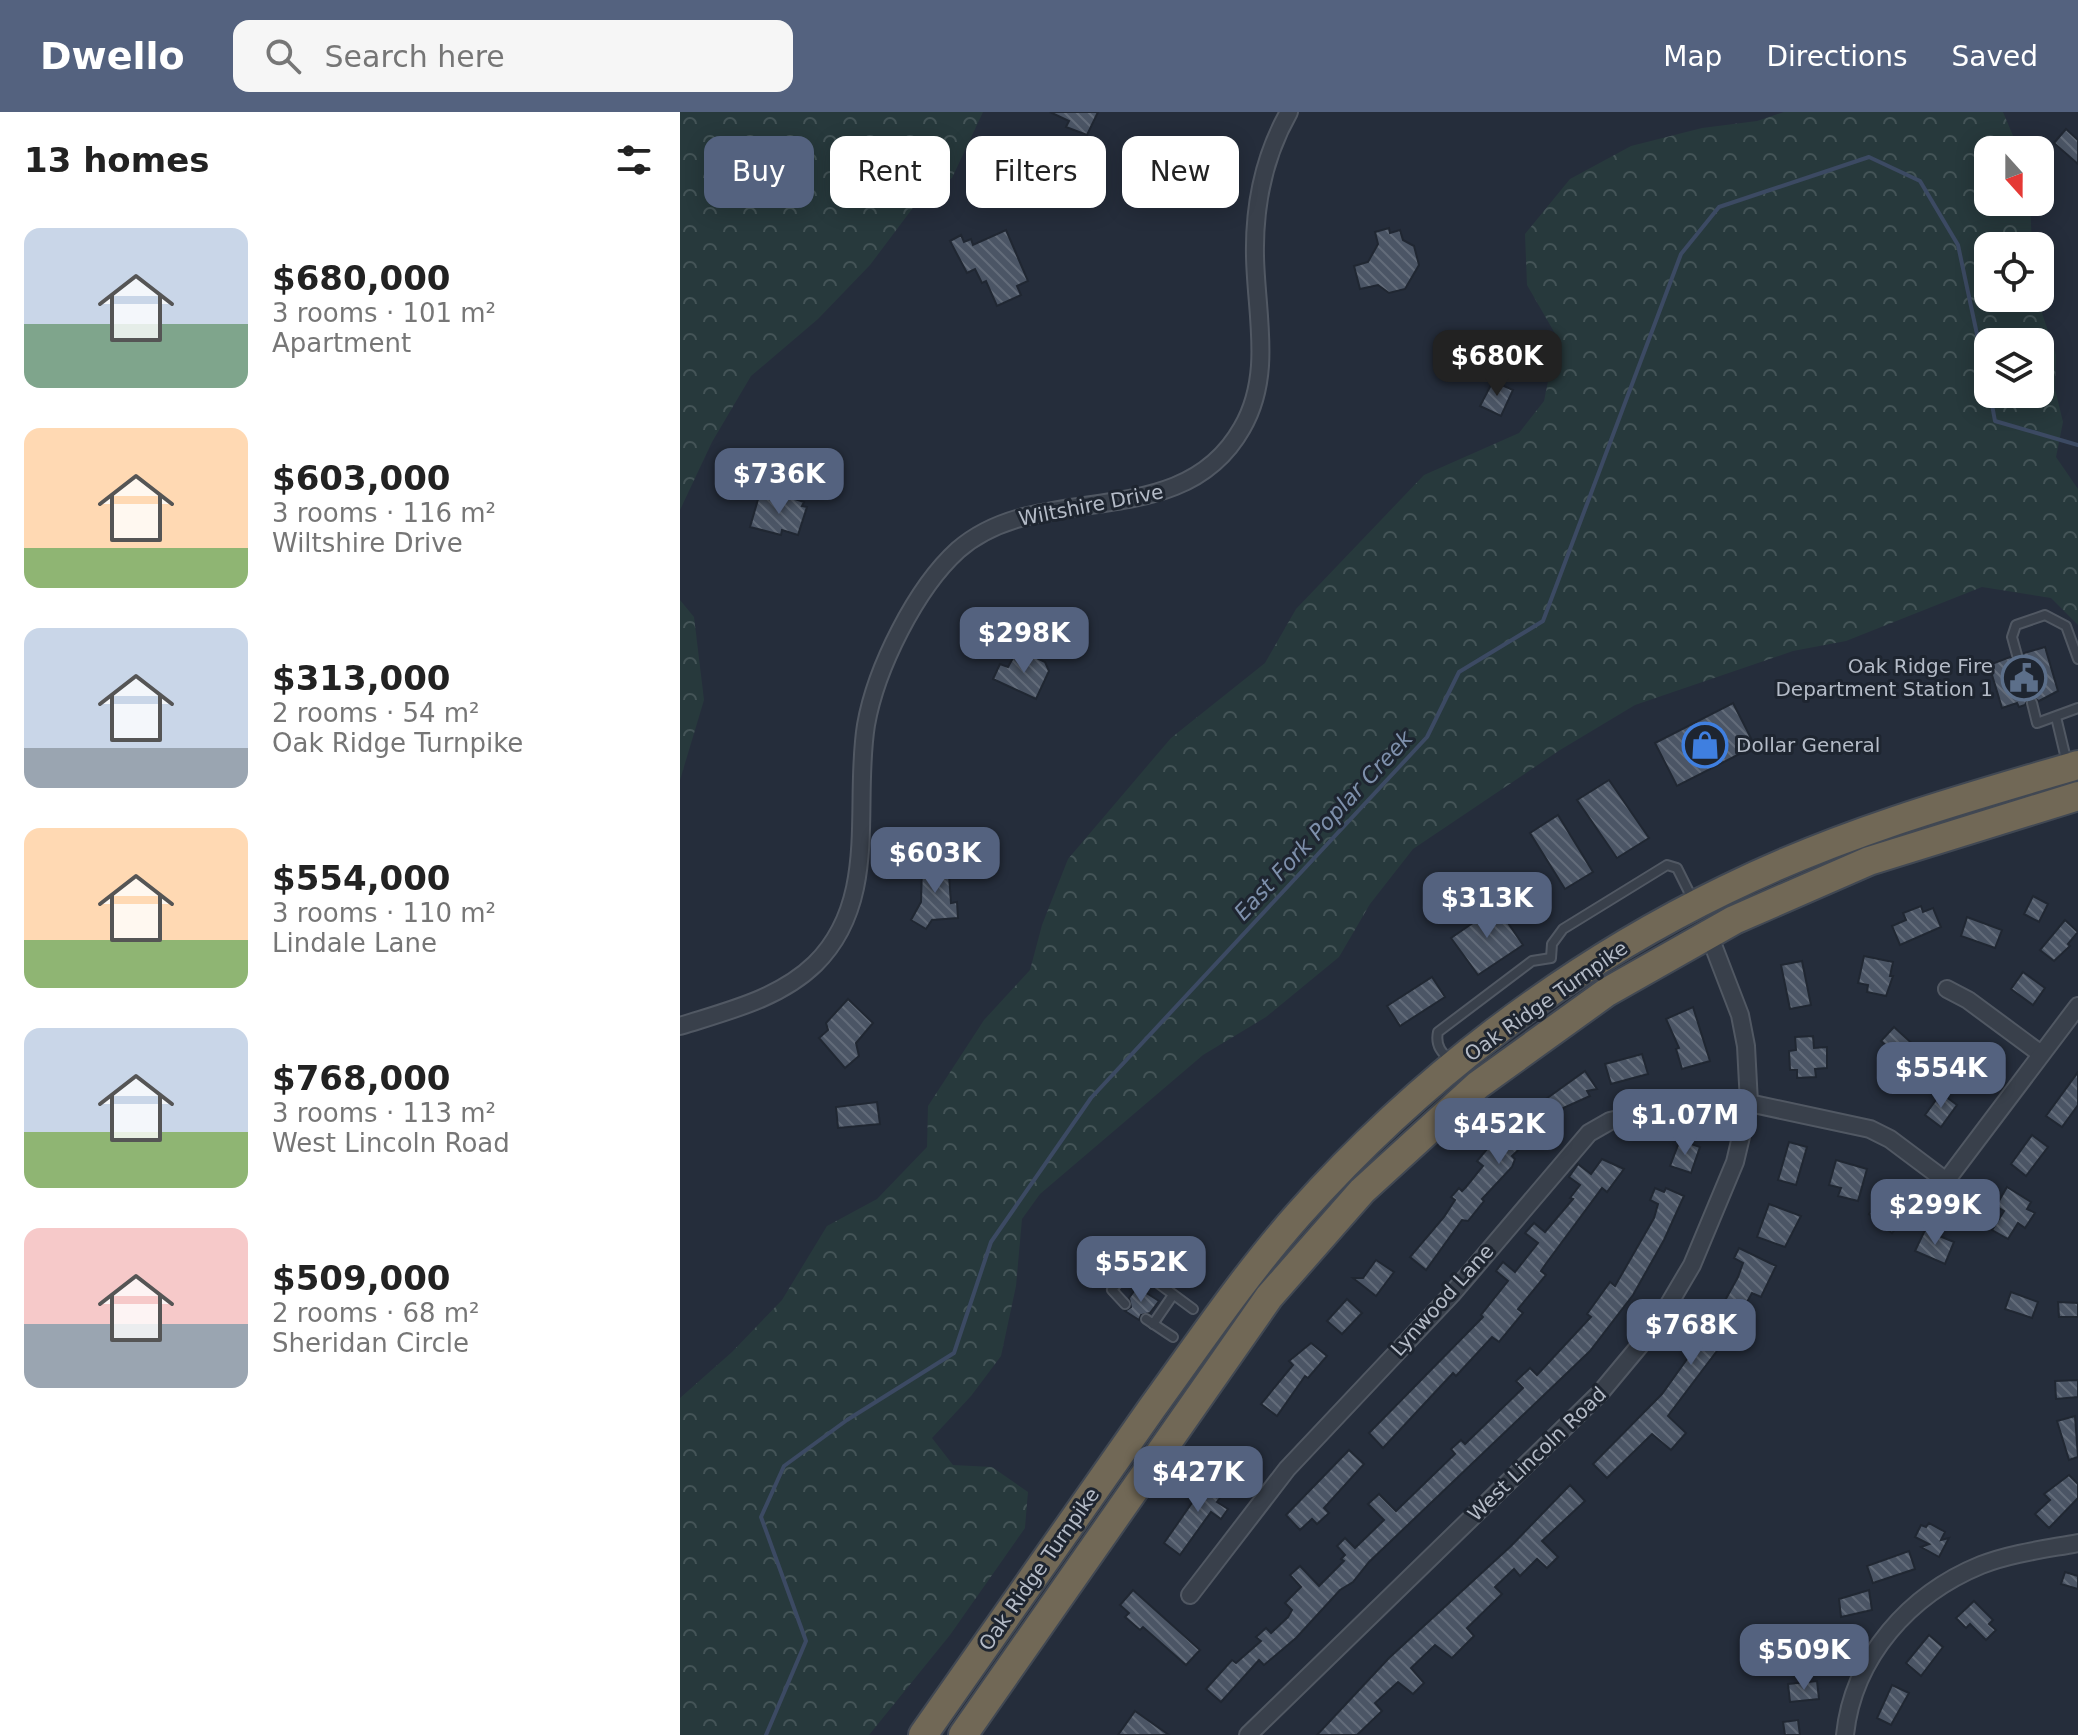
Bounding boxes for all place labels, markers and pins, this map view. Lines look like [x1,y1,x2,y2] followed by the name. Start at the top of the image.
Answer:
[1441,330,1553,398] pin: $680K
[723,448,835,516] pin: $736K
[968,607,1080,675] pin: $298K
[1775,654,1993,701] place label: Oak Ridge Fire Department Station 1
[2000,654,2048,702] public building icon: Oak Ridge Fire Department Station 1
[1681,721,1729,769] shop icon: Dollar General
[1736,733,1880,757] place label: Dollar General
[879,827,991,895] pin: $603K
[1431,872,1543,940] pin: $313K
[1885,1042,1997,1110] pin: $554K
[1620,1089,1750,1157] pin: $1.07M
[1443,1098,1555,1166] pin: $452K
[1879,1179,1991,1247] pin: $299K
[1085,1236,1197,1304] pin: $552K
[1635,1299,1747,1367] pin: $768K
[1142,1446,1254,1514] pin: $427K
[1748,1624,1860,1692] pin: $509K

